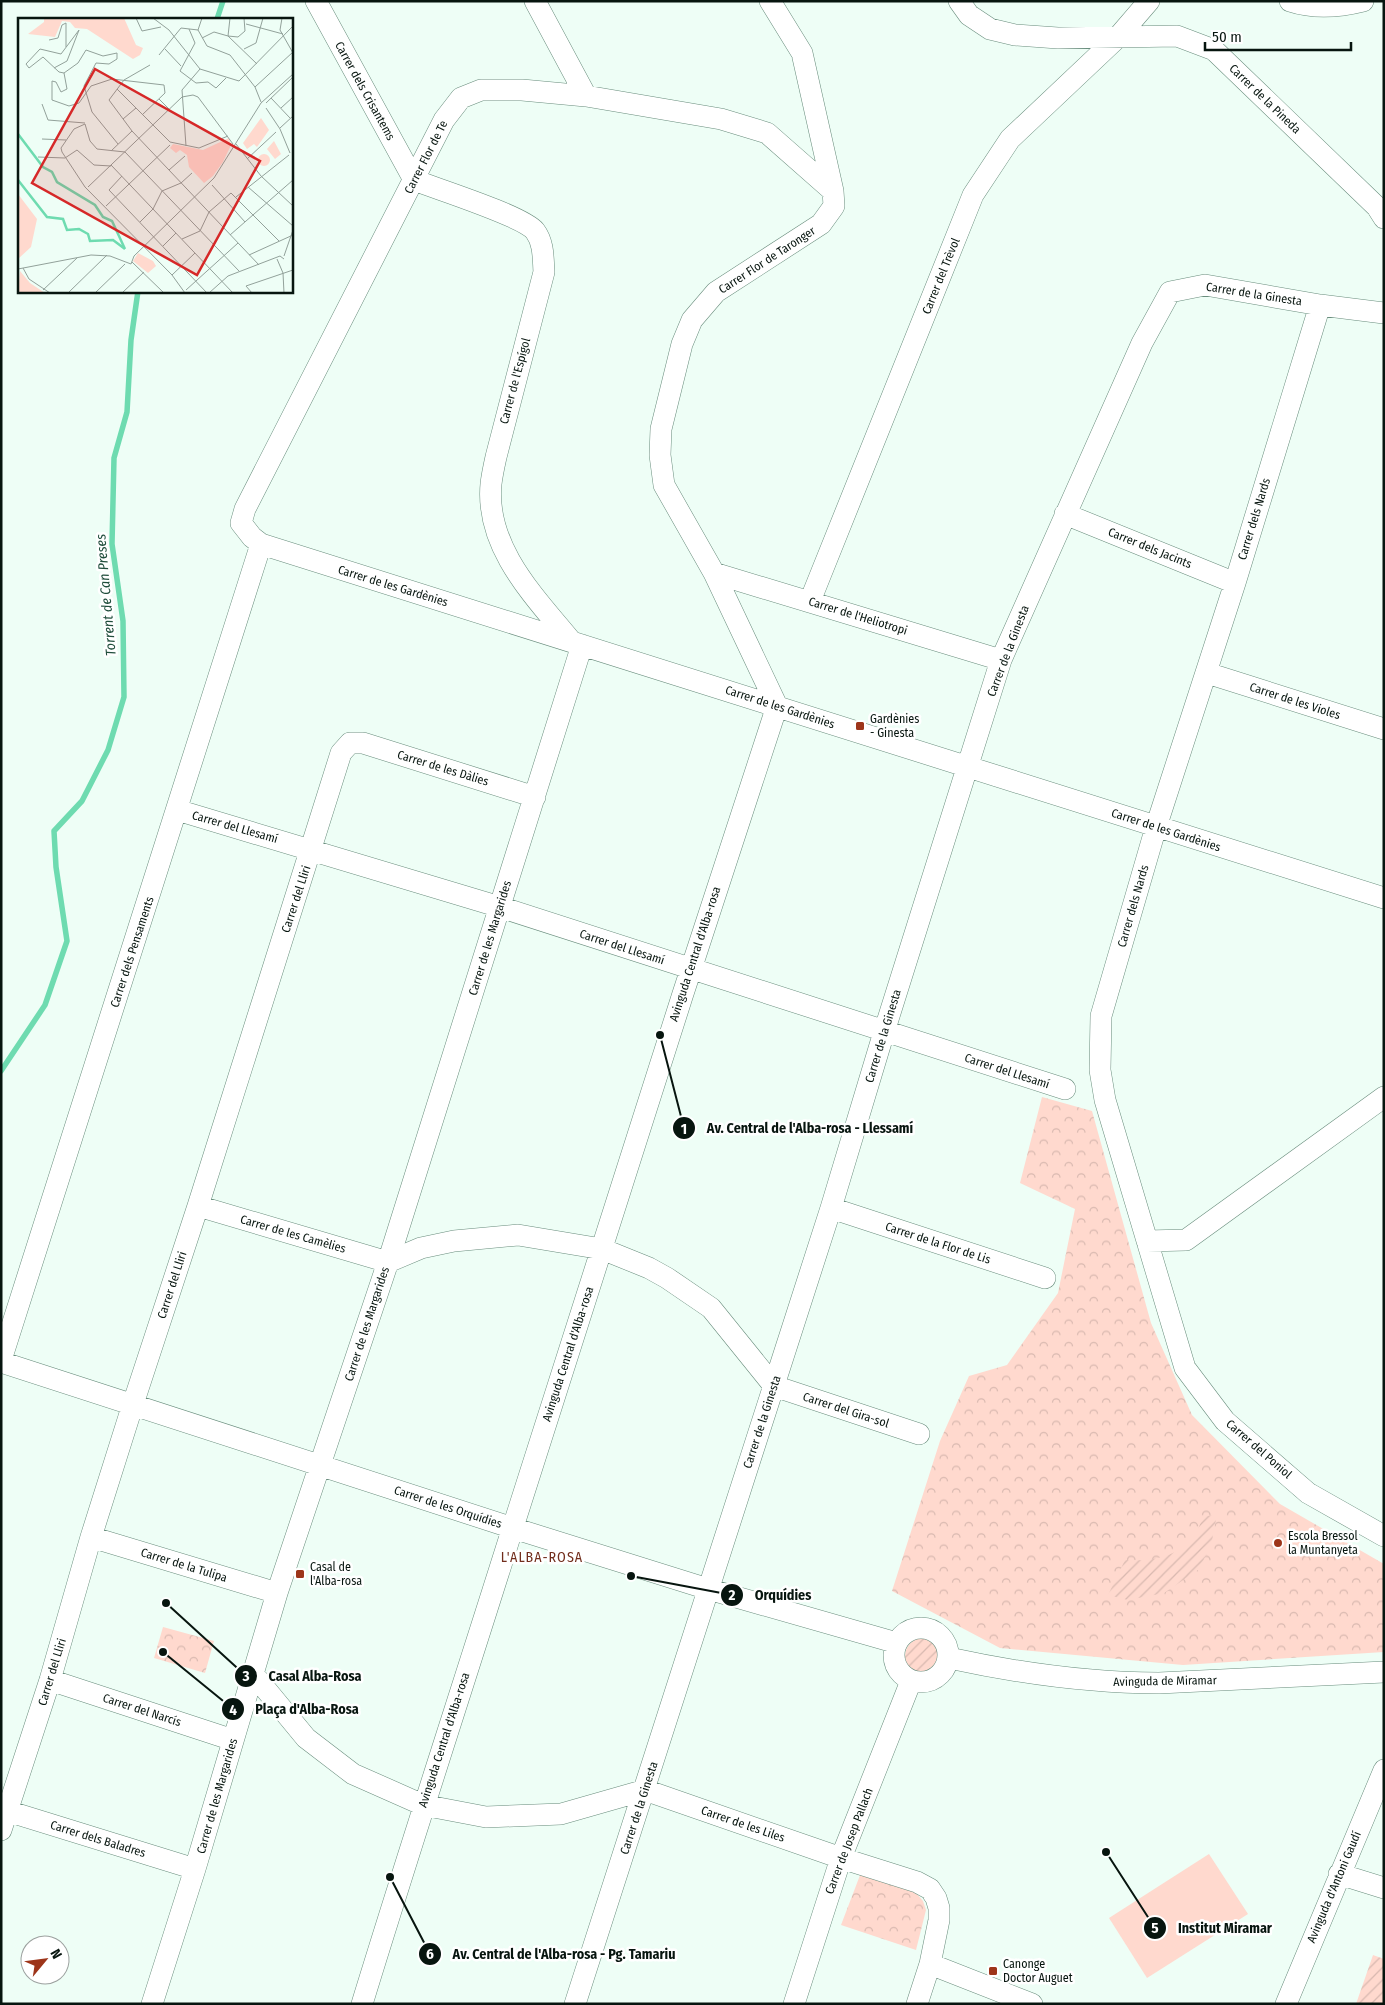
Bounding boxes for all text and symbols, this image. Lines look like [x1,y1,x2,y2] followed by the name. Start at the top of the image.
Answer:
[18,18,292,292] inset map
[1205,20,1351,52] scale bar
[1212,28,1242,46] text: 50 m
[332,39,398,143] street label: Carrer dels Crisantems
[1226,61,1304,137] street label: Carrer de la Pineda
[402,118,451,196] street label: Carrer Flor de Te
[716,223,819,296] street label: Carrer Flor de Taronger
[919,236,963,316] street label: Carrer del Trèvol
[1205,280,1303,309] street label: Carrer de la Ginesta
[497,336,533,426] street label: Carrer de l'Espígol
[1235,476,1273,562] street label: Carrer dels Nards
[1106,525,1194,571] street label: Carrer dels Jacints
[92,533,120,657] water label: Torrent de Can Preses
[336,563,450,609] street label: Carrer de les Gardènies
[807,594,909,638] street label: Carrer de l'Heliotropi
[984,603,1032,699] street label: Carrer de la Ginesta
[1248,680,1342,722] street label: Carrer de les Violes
[723,683,837,731] street label: Carrer de les Gardènies
[870,712,919,740] place label: Gardènies - Ginesta
[854,720,866,732] marker: Gardènies - Ginesta
[396,747,490,789] street label: Carrer de les Dàlies
[1109,806,1223,854] street label: Carrer de les Gardènies
[191,808,279,846] street label: Carrer del Llesamí
[1115,863,1151,949] street label: Carrer dels Nards
[279,864,313,934] street label: Carrer del Lliri
[466,879,514,997] street label: Carrer de les Margarides
[667,885,723,1023] street label: Avinguda Central d'Alba-rosa
[107,895,157,1009] street label: Carrer dels Pensaments
[578,927,666,967] street label: Carrer del Llesamí
[862,988,904,1084] street label: Carrer de la Ginesta
[963,1051,1051,1091] street label: Carrer del Llesamí
[672,1114,923,1143] callout: Av. Central de l'Alba-rosa - Llessamí
[681,1120,687,1138] text: 1
[706,1120,914,1137] text: Av. Central de l'Alba-rosa - Llessamí
[239,1212,347,1256] street label: Carrer de les Camèlies
[884,1219,992,1267] street label: Carrer de la Flor de Lis
[155,1250,189,1320] street label: Carrer del Lliri
[342,1265,392,1383] street label: Carrer de les Margarides
[540,1285,596,1423] street label: Avinguda Central d'Alba-rosa
[740,1374,784,1470] street label: Carrer de la Ginesta
[801,1389,891,1431] street label: Carrer del Gira-sol
[1223,1417,1295,1481] street label: Carrer del Poniol
[392,1483,504,1531] street label: Carrer de les Orquídies
[1288,1529,1358,1557] place label: Escola Bressol la Muntanyeta
[1272,1537,1284,1549] marker: Escola Bressol la Muntanyeta
[139,1545,229,1585] street label: Carrer de la Tulipa
[501,1549,583,1566] district label: L'ALBA-ROSA
[310,1560,362,1588] place label: Casal de l'Alba-rosa
[294,1568,306,1580] marker: Casal de l'Alba-rosa
[720,1580,821,1609] callout: Orquídies
[728,1586,736,1604] text: 2
[755,1587,811,1604] text: Orquídies
[35,1637,69,1707] street label: Carrer del Lliri
[234,1662,372,1691] callout: Casal Alba-Rosa
[241,1667,250,1685] text: 3
[269,1668,361,1685] text: Casal Alba-Rosa
[416,1671,472,1809] street label: Avinguda Central d'Alba-rosa
[1113,1673,1218,1689] street label: Avinguda de Miramar
[101,1691,183,1729] street label: Carrer del Narcís
[220,1695,369,1724] callout: Plaça d'Alba-Rosa
[229,1701,237,1719] text: 4
[255,1701,359,1719] text: Plaça d'Alba-Rosa
[194,1737,240,1855] street label: Carrer de les Margarides
[617,1760,661,1856] street label: Carrer de la Ginesta
[822,1786,876,1896] street label: Carrer de Josep Pallach
[699,1803,787,1845] street label: Carrer de les Liles
[49,1818,147,1860] street label: Carrer dels Baladres
[1304,1829,1364,1945] street label: Avinguda d'Antoni Gaudí
[1143,1914,1282,1943] callout: Institut Miramar
[1151,1919,1159,1937] text: 5
[1178,1920,1273,1937] text: Institut Miramar
[20,1935,70,1985] north arrow
[418,1940,686,1969] callout: Av. Central de l'Alba-rosa - Pg. Tamariu
[426,1945,434,1963] text: 6
[46,1946,65,1962] text: N
[452,1946,675,1963] text: Av. Central de l'Alba-rosa - Pg. Tamariu
[1003,1957,1073,1985] place label: Canonge Doctor Auguet
[987,1965,999,1977] marker: Canonge Doctor Auguet

